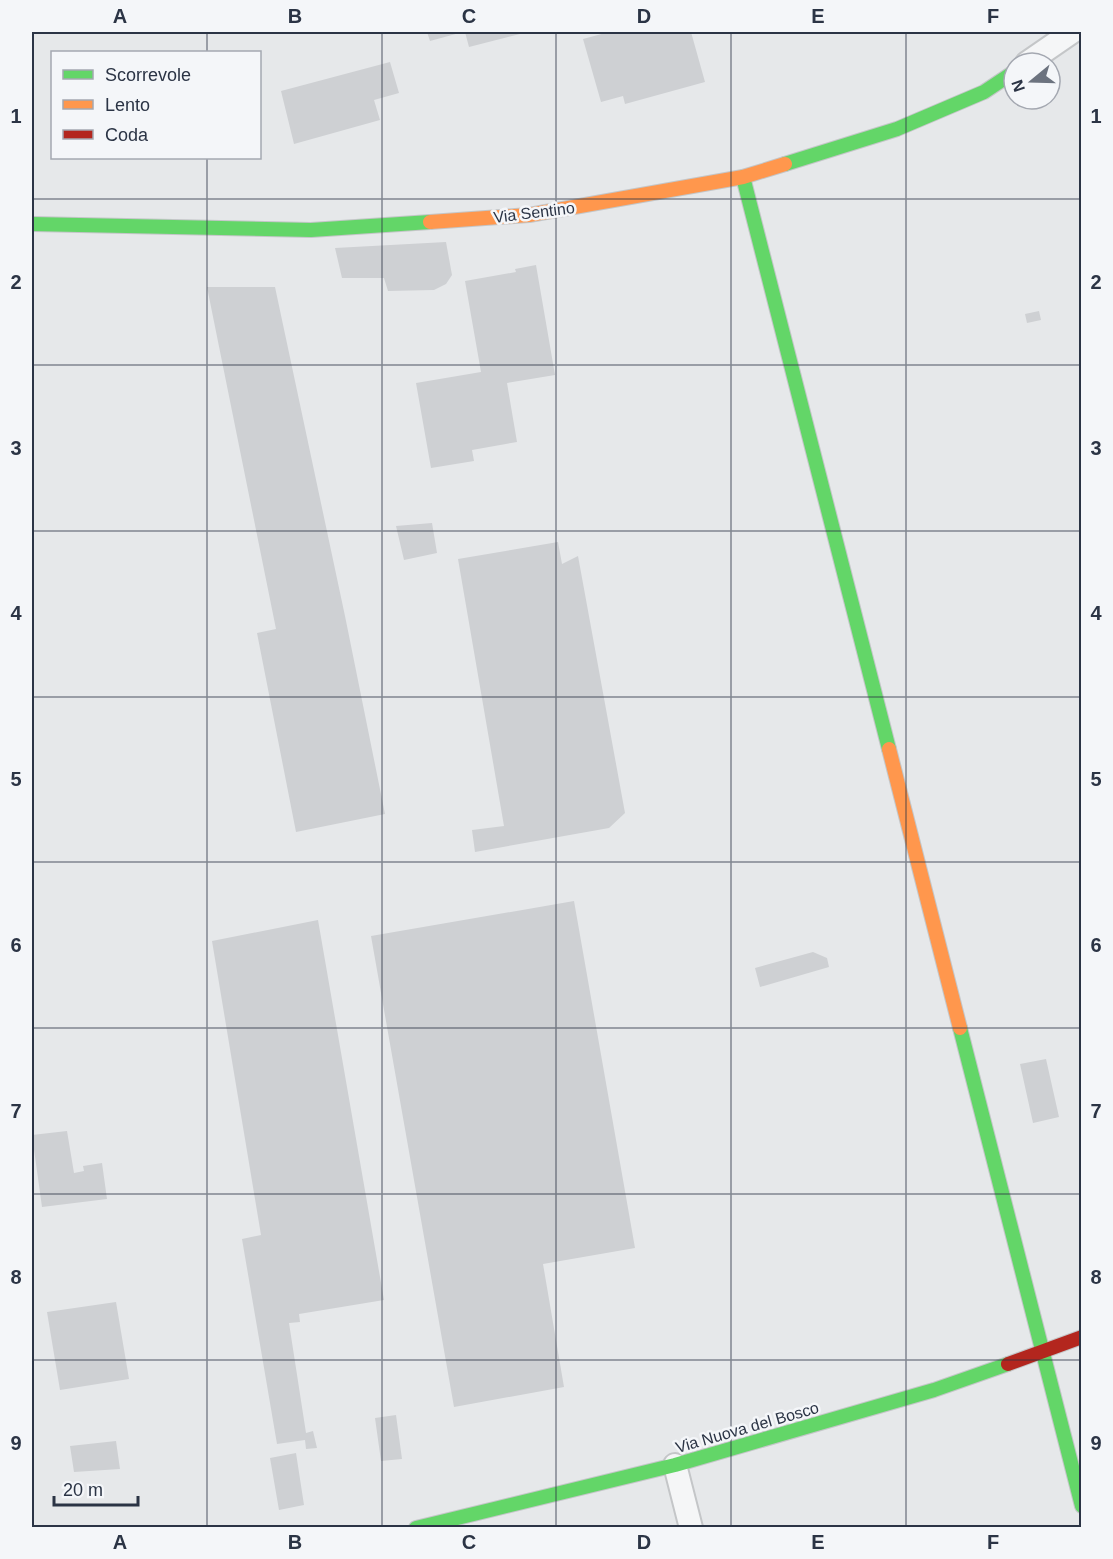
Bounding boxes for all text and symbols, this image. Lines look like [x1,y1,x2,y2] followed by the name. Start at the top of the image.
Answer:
[113,5,127,27] text: A
[288,5,302,27] text: B
[462,5,476,27] text: C
[637,5,651,27] text: D
[811,5,825,27] text: E
[987,5,999,27] text: F
[51,51,261,159] legend
[1002,51,1062,111] north arrow
[105,65,191,85] text: Scorrevole
[1008,77,1028,94] text: N
[105,95,150,115] text: Lento
[10,105,22,127] text: 1
[1090,105,1102,127] text: 1
[105,125,149,145] text: Coda
[493,199,576,226] street label: Via Sentino
[10,271,22,293] text: 2
[1090,271,1102,293] text: 2
[10,437,22,459] text: 3
[1090,437,1102,459] text: 3
[10,602,22,624] text: 4
[1090,602,1102,624] text: 4
[10,768,22,790] text: 5
[1090,768,1102,790] text: 5
[10,934,22,956] text: 6
[1090,934,1102,956] text: 6
[10,1100,22,1122] text: 7
[1090,1100,1102,1122] text: 7
[10,1266,22,1288] text: 8
[1090,1266,1102,1288] text: 8
[674,1399,821,1456] street label: Via Nuova del Bosco
[10,1432,22,1454] text: 9
[1090,1432,1102,1454] text: 9
[54,1469,138,1507] scale bar
[63,1480,103,1500] text: 20 m
[113,1531,127,1553] text: A
[288,1531,302,1553] text: B
[462,1531,476,1553] text: C
[637,1531,651,1553] text: D
[811,1531,825,1553] text: E
[987,1531,999,1553] text: F

